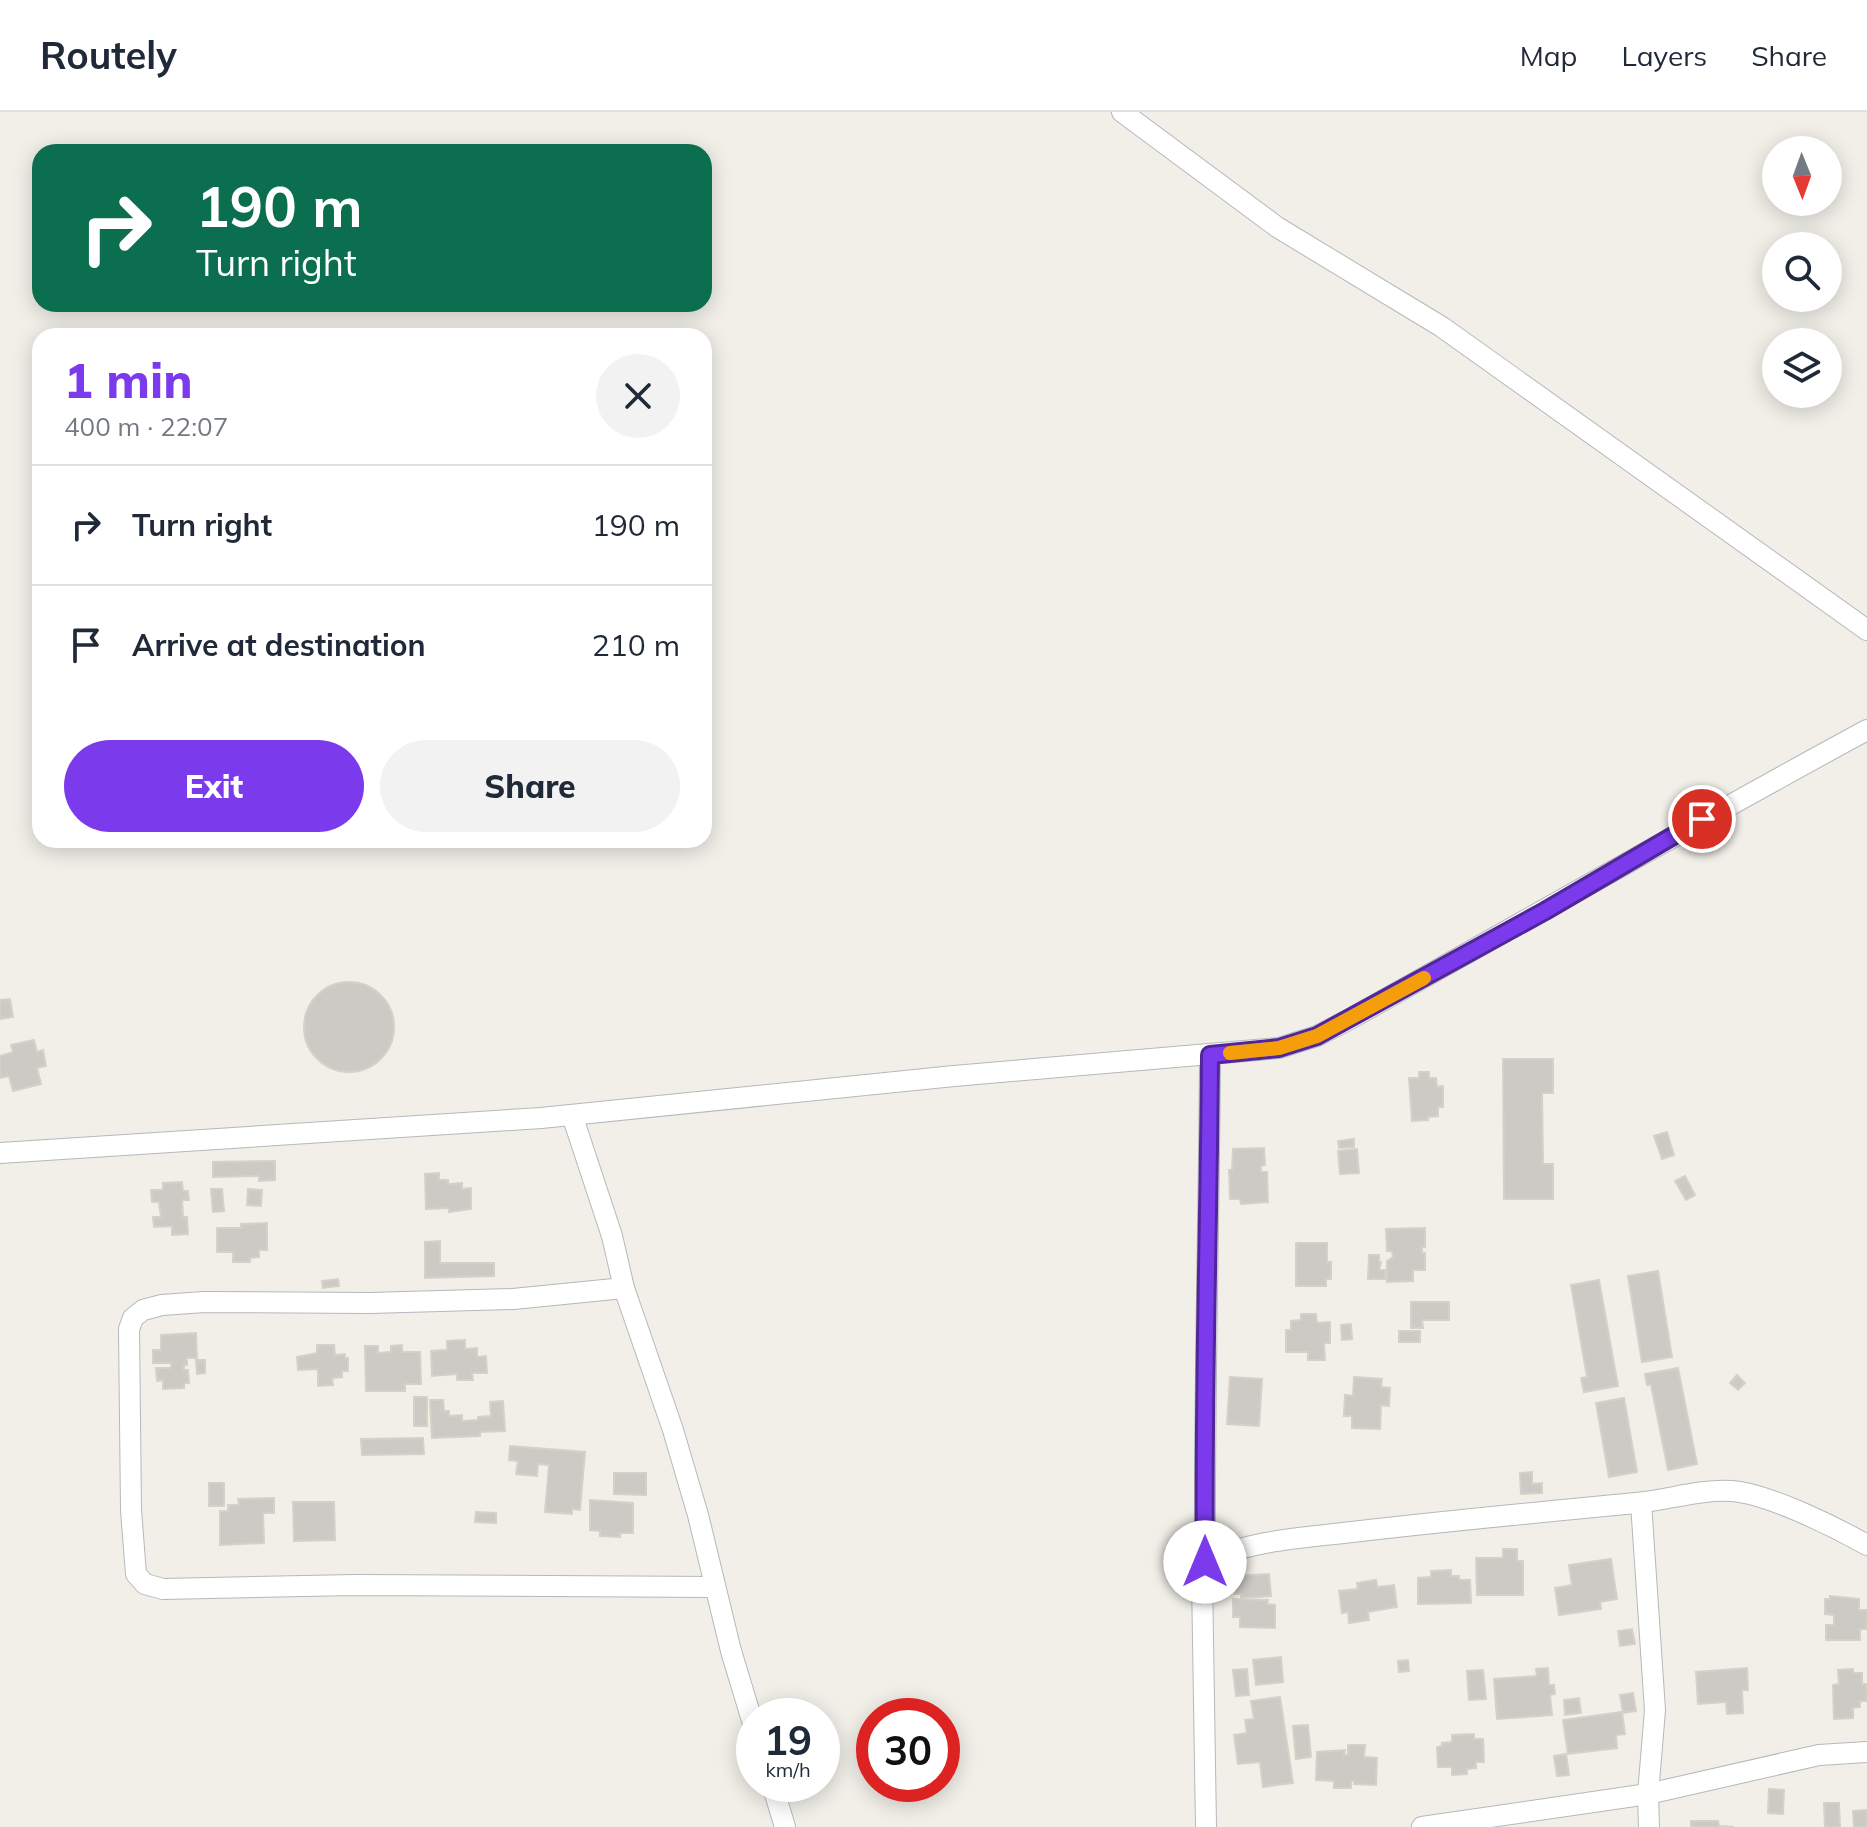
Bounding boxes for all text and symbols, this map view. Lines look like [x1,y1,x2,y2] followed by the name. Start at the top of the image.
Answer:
[40,31,177,79] text: Routely
[1520,38,1577,73] text: Map
[1621,38,1707,73] text: Layers
[1751,38,1827,73] text: Share
[1762,136,1842,216] north arrow
[1762,136,1842,408] map controls
[196,171,363,241] text: 190 m
[64,176,168,280] icon: right
[1762,232,1842,312] button: search
[196,240,357,285] text: Turn right
[1762,328,1842,408] button: layers
[64,350,193,410] text: 1 min
[596,354,680,438] button: close
[64,410,228,443] text: 400 m · 22:07
[64,503,108,547] icon: right
[132,506,272,544] text: Turn right
[592,506,680,544] text: 190 m
[64,623,108,667] icon: arrive
[132,626,426,664] text: Arrive at destination
[592,626,680,664] text: 210 m
[64,740,364,832] button: Exit
[380,740,680,832] button: Share
[1668,785,1736,853] pin
[1680,797,1724,841] icon: arrive
[1163,1520,1247,1604] position arrow
[856,1698,960,1802] speed limit sign: 30
[764,1715,812,1765] text: 19
[765,1757,811,1782] text: km/h

